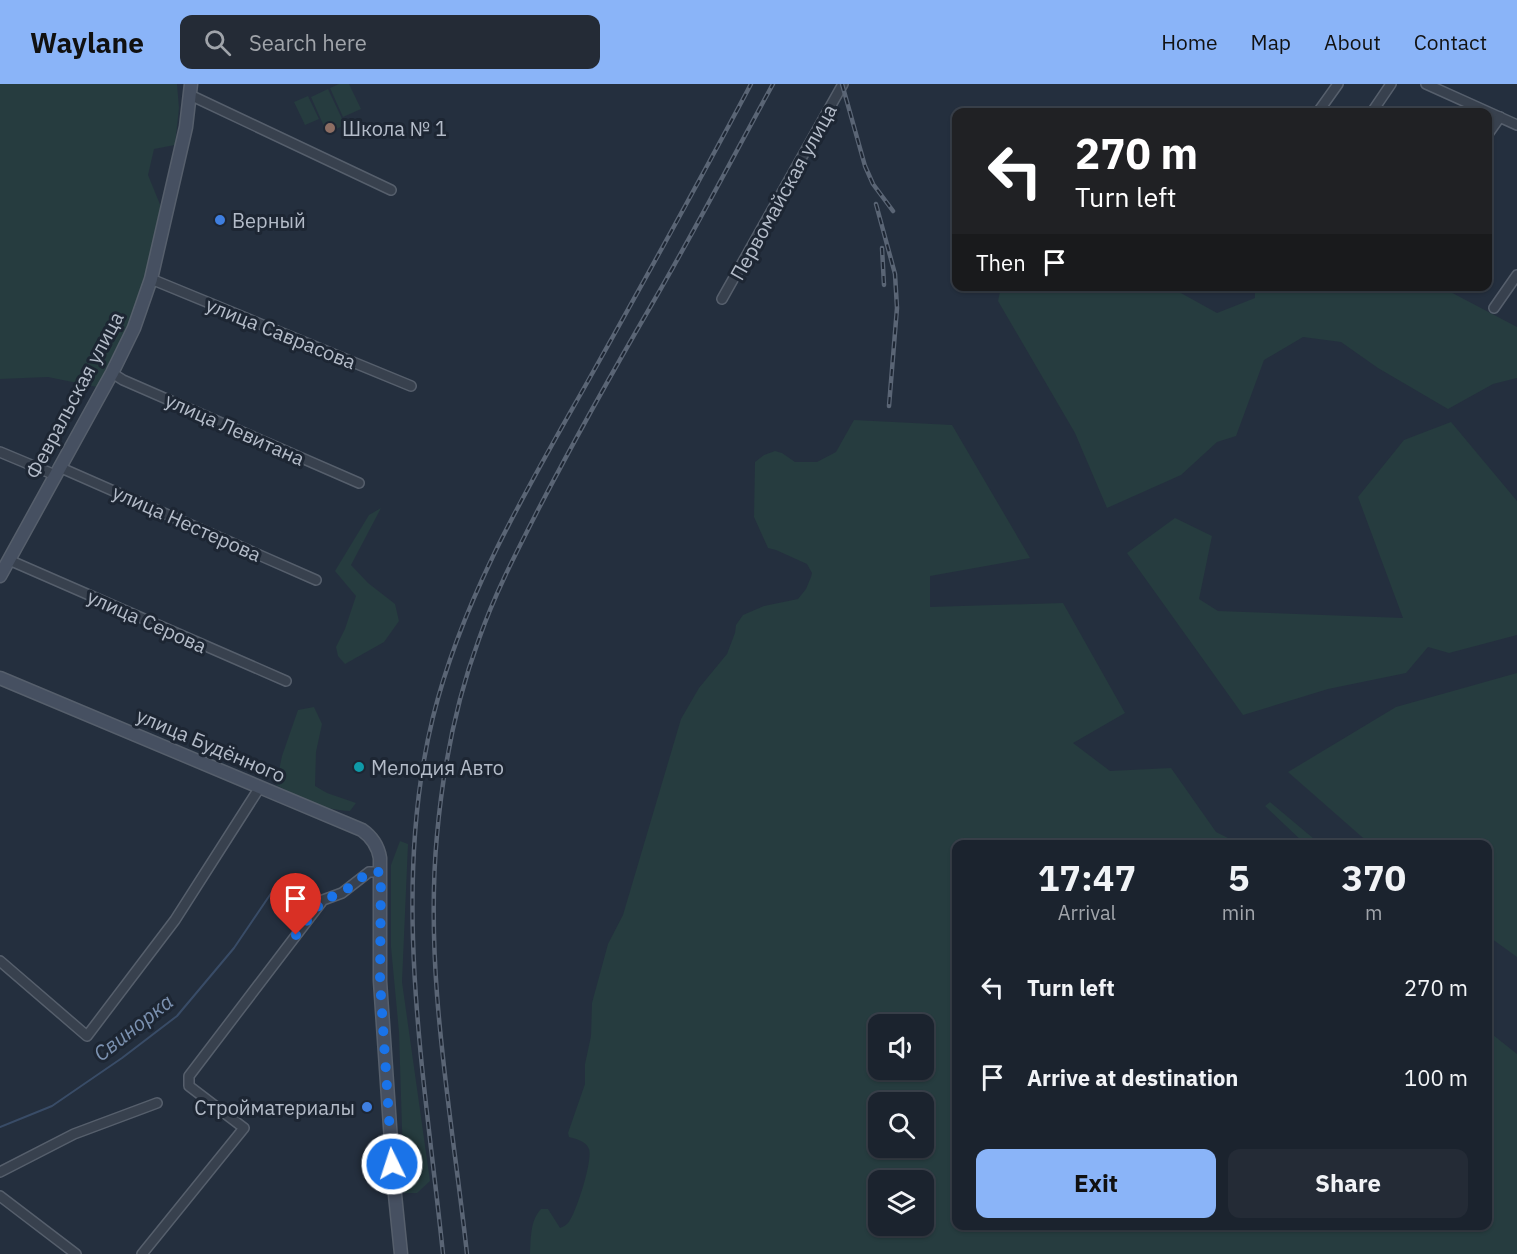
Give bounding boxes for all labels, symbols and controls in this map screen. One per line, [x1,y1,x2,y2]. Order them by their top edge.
search box [180,15,600,69]
text: Waylane [30,24,144,61]
icon: search [201,26,234,59]
text: Search here [249,28,367,57]
text: Home [1161,28,1218,56]
text: Map [1251,28,1291,56]
text: About [1324,28,1381,56]
text: Contact [1414,28,1487,56]
street label: Первомайская улица [723,99,843,285]
place label: Школа № 1 [342,115,447,142]
marker: Школа № 1 [323,121,337,135]
text: 270 m [1075,126,1198,181]
icon: left [976,132,1054,210]
text: Turn left [1075,179,1176,214]
place label: Верный [232,207,306,234]
marker: Верный [213,213,227,227]
icon: arrive [1038,246,1071,279]
text: Then [976,248,1026,277]
street label: улица Саврасова [202,291,360,376]
street label: Февральская улица [19,306,130,483]
street label: улица Левитана [161,386,309,472]
street label: улица Нестерова [108,478,266,568]
street label: улица Серова [83,583,211,660]
street label: улица Будённого [132,701,290,789]
place label: Мелодия Авто [371,754,504,781]
marker: Мелодия Авто [352,760,366,774]
text: 17:47 [1038,854,1136,901]
text: 5 [1228,854,1250,901]
text: 370 [1341,854,1406,901]
pin [270,873,321,935]
icon: arrive [279,882,312,915]
text: Arrival [1058,899,1116,926]
text: min [1222,899,1256,926]
text: m [1365,899,1383,926]
icon: left [976,971,1009,1004]
text: Turn left [1027,973,1115,1002]
text: 270 m [1404,973,1468,1002]
water label: Свинорка [87,987,179,1067]
map controls [868,1014,934,1236]
button: sound [868,1014,934,1080]
icon: arrive [976,1061,1009,1094]
text: Arrive at destination [1027,1063,1238,1092]
text: 100 m [1404,1063,1468,1092]
button: search [868,1092,934,1158]
place label: Стройматериалы [194,1094,355,1121]
marker: Стройматериалы [360,1100,374,1114]
position arrow [360,1132,424,1196]
button: Exit [976,1149,1216,1218]
button: Share [1228,1149,1468,1218]
button: layers [868,1170,934,1236]

